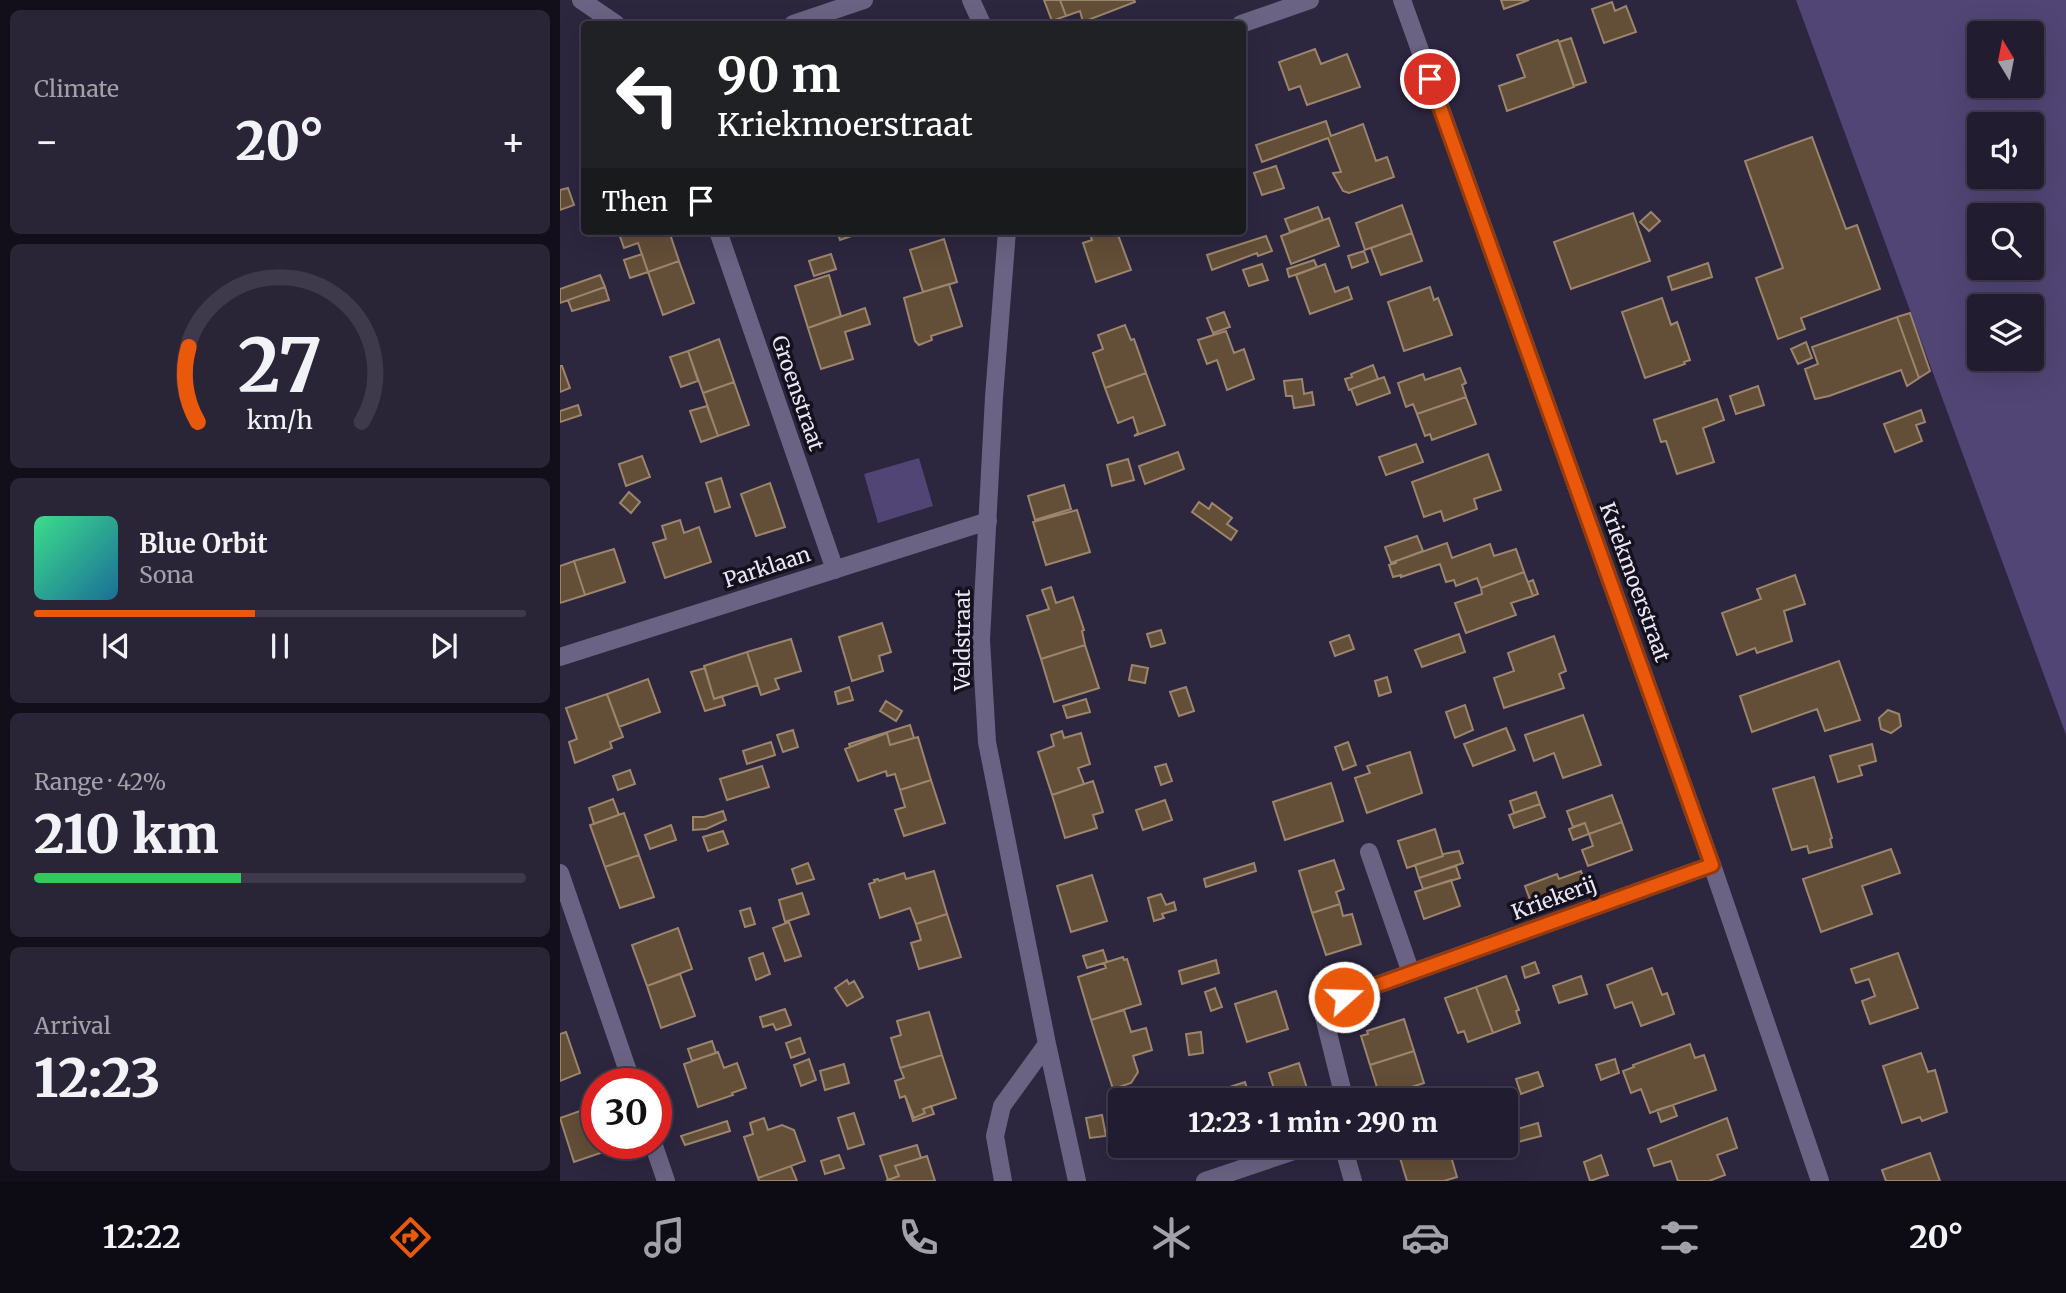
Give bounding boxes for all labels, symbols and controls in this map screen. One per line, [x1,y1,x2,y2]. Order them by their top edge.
north arrow [1967,21,2044,98]
map controls [1967,21,2044,371]
text: 90 m [717,44,841,105]
icon: left [602,49,693,140]
pin [1400,49,1460,109]
icon: arrive [1411,60,1449,98]
text: Climate [34,74,119,103]
text: Kriekmoerstraat [717,105,973,145]
text: 20° [236,109,324,174]
button: sound [1967,112,2044,189]
text: − [34,118,59,165]
text: + [501,118,526,165]
icon: arrive [682,182,720,220]
text: Then [602,185,668,218]
button: search [1967,203,2044,280]
button: layers [1967,294,2044,371]
text: 27 [238,321,322,413]
street label: Groenstraat [766,332,830,454]
text: km/h [247,404,313,436]
street label: Kriekmoerstraat [1594,499,1676,665]
text: Blue Orbit [139,527,268,560]
street label: Parklaan [720,540,814,594]
text: Sona [139,560,194,589]
street label: Veldstraat [949,589,976,692]
icon: previous [97,627,135,665]
icon: pause [261,627,299,665]
icon: next [425,627,463,665]
text: Range · 42% [34,767,166,796]
text: 210 km [34,802,219,867]
street label: Kriekerij [1508,870,1600,926]
position arrow [1307,960,1381,1034]
text: Arrival [34,1011,111,1040]
text: 12:23 [34,1046,161,1111]
speed limit sign: 30 [581,1068,672,1159]
text: 12:23 · 1 min · 290 m [1188,1106,1438,1139]
icon: directions [386,1213,435,1262]
icon: music [640,1213,689,1262]
icon: phone [894,1213,943,1262]
icon: climate [1147,1213,1196,1262]
icon: car [1401,1213,1450,1262]
icon: filters [1655,1213,1704,1262]
text: 12:22 [102,1217,181,1257]
text: 20° [1909,1217,1963,1257]

